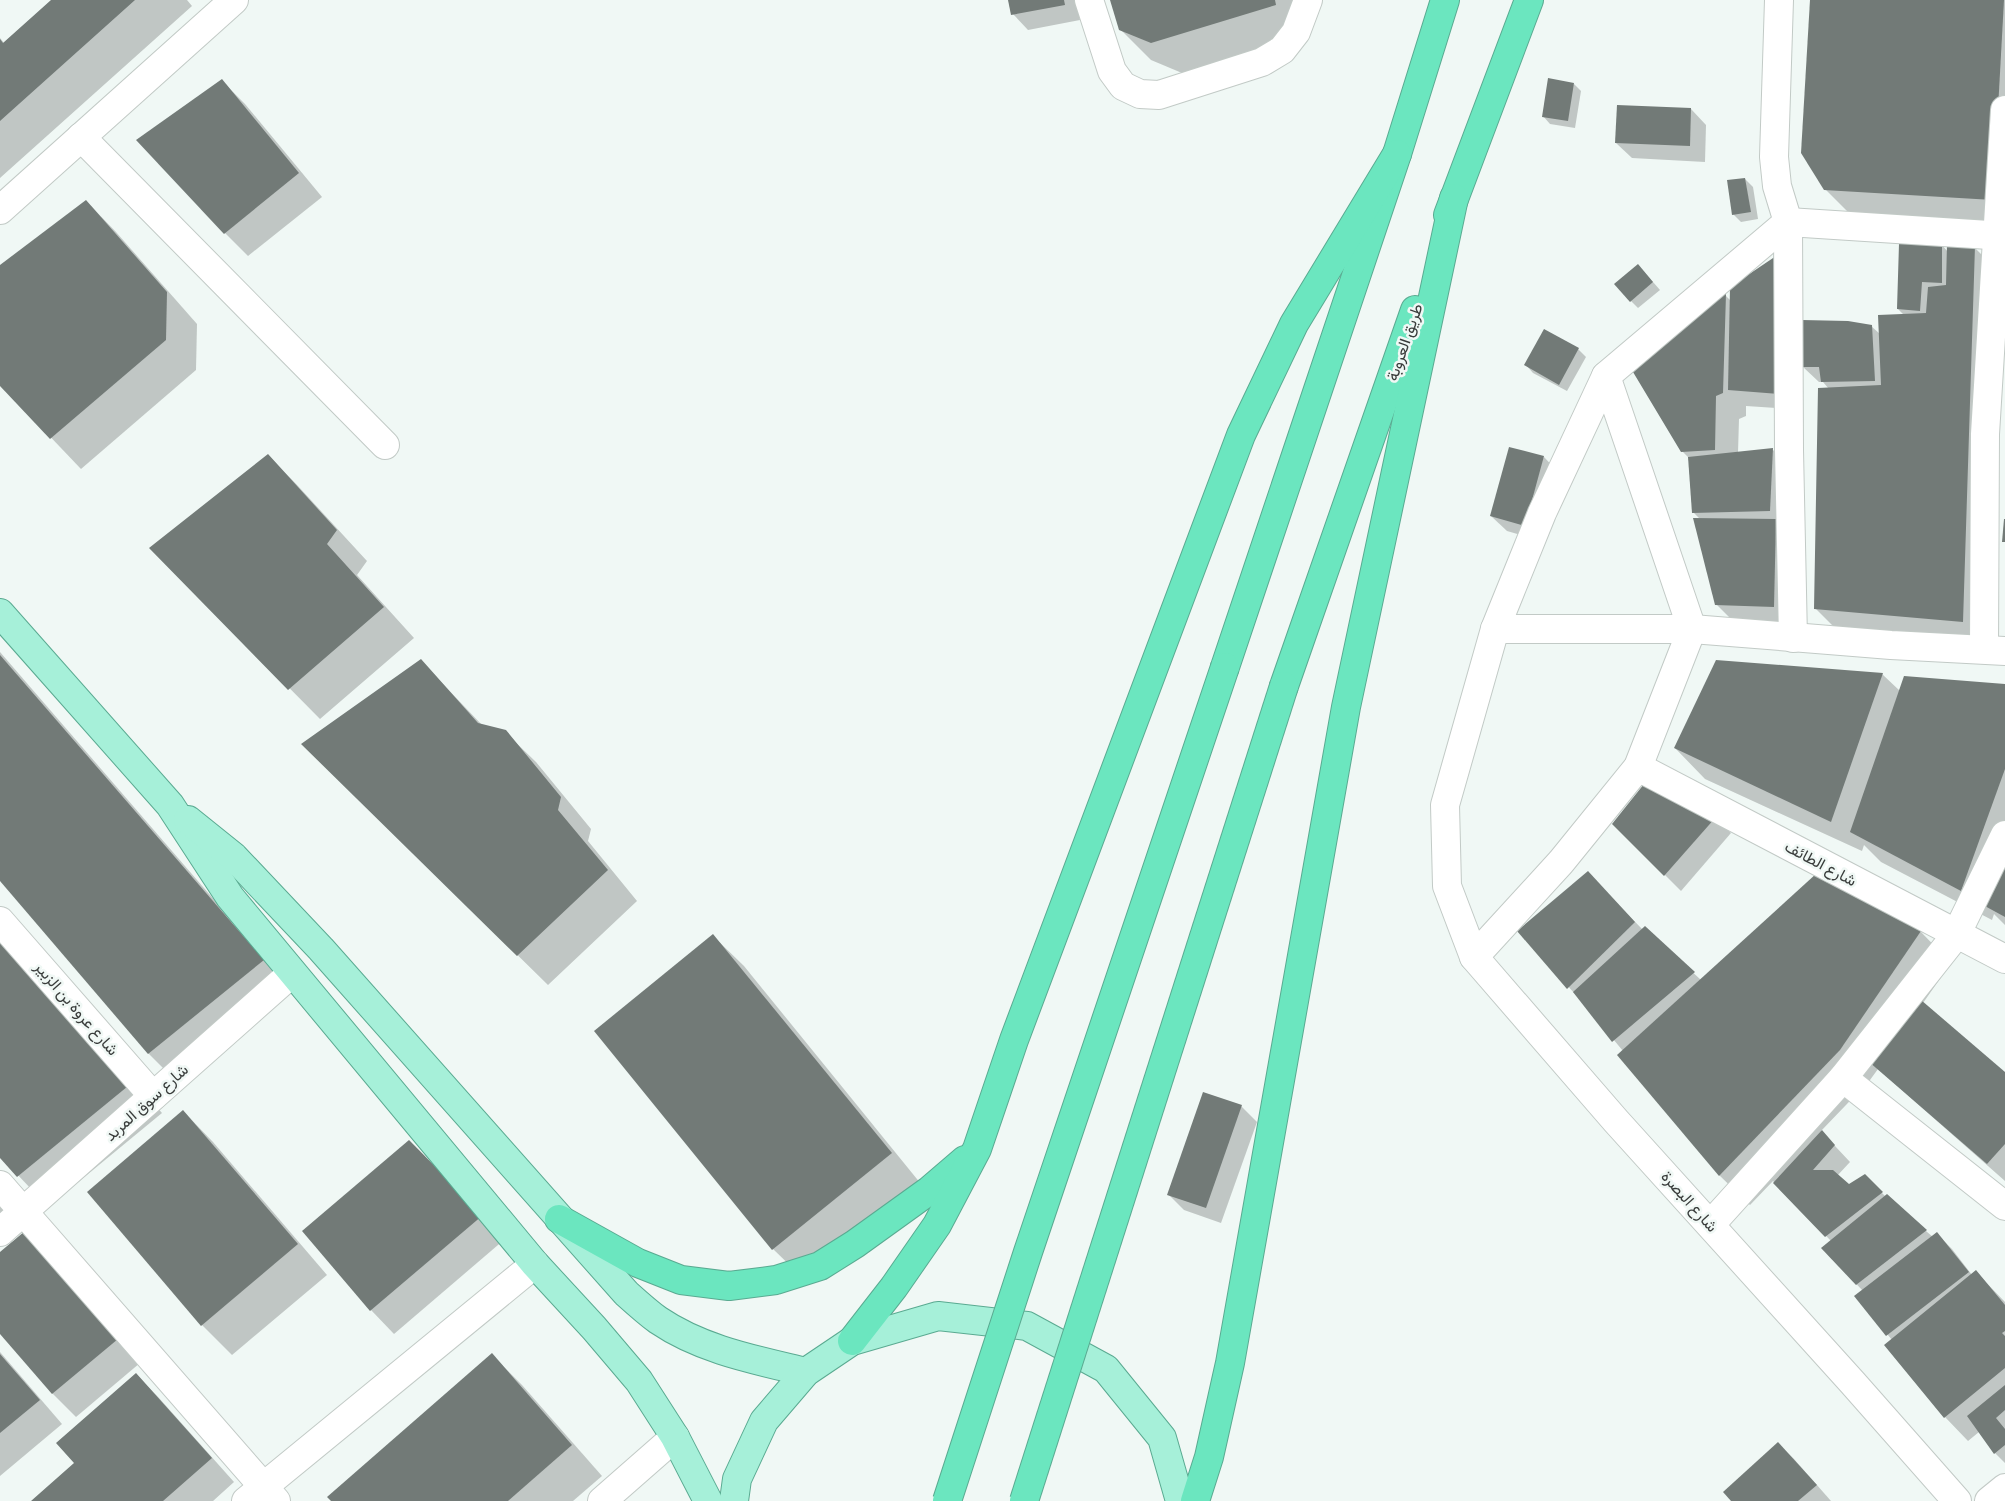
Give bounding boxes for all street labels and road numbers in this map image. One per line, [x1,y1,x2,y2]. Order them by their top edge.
street label: طريق العروبة [1381,301,1428,384]
street label: شارع الطائف [1781,836,1860,892]
street label: شارع عروة بن الزبير [28,956,123,1060]
street label: شارع سوق المربد [100,1059,193,1146]
street label: شارع البصرة [1656,1166,1723,1237]

